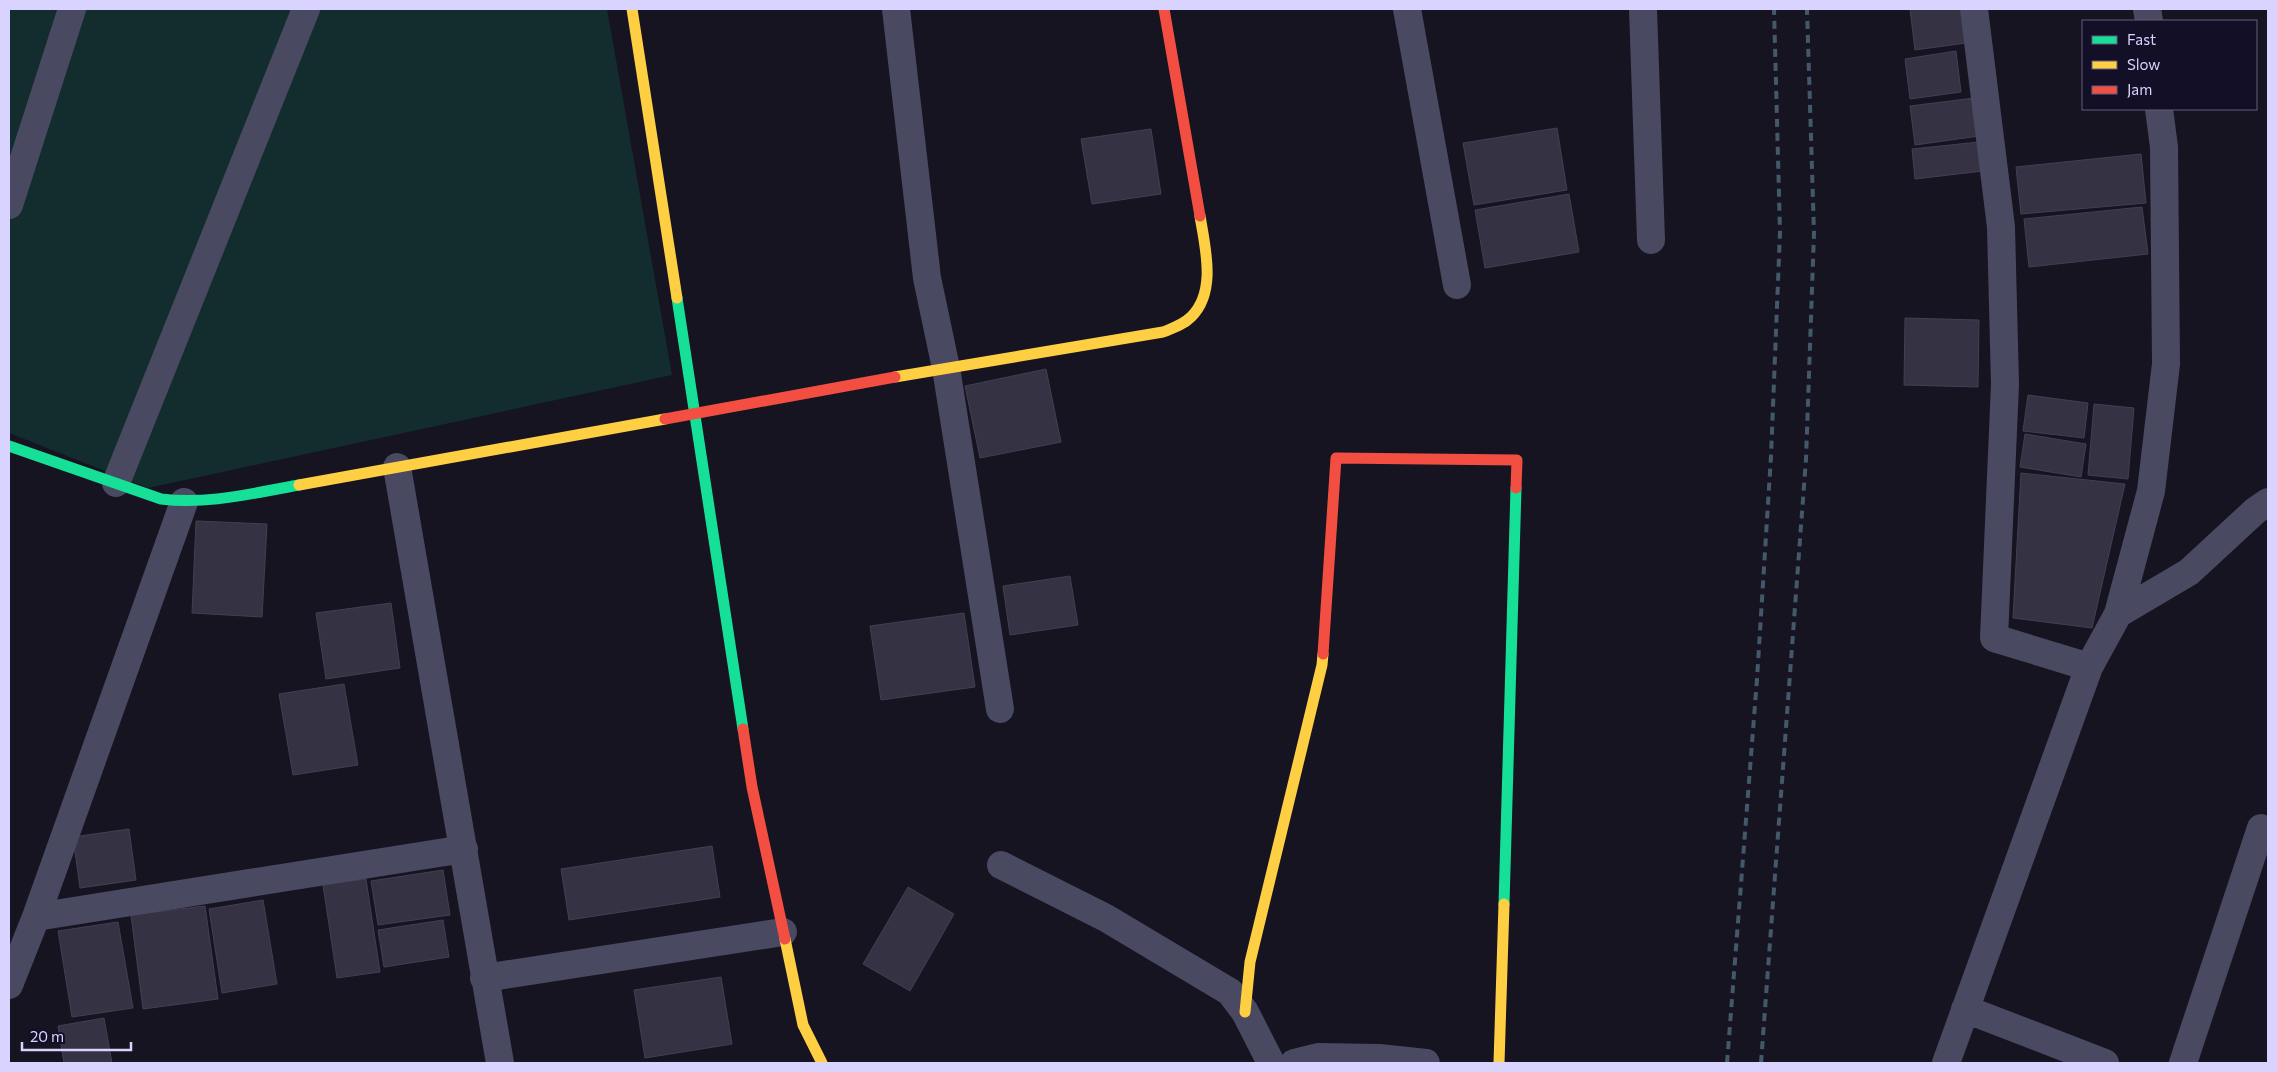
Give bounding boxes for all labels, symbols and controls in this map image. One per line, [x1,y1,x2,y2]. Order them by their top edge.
legend [2082,20,2257,110]
text: Fast [2127,30,2156,48]
text: Slow [2127,55,2160,73]
text: Jam [2127,80,2152,98]
scale bar [22,1020,131,1052]
text: 20 m [30,1027,64,1045]

